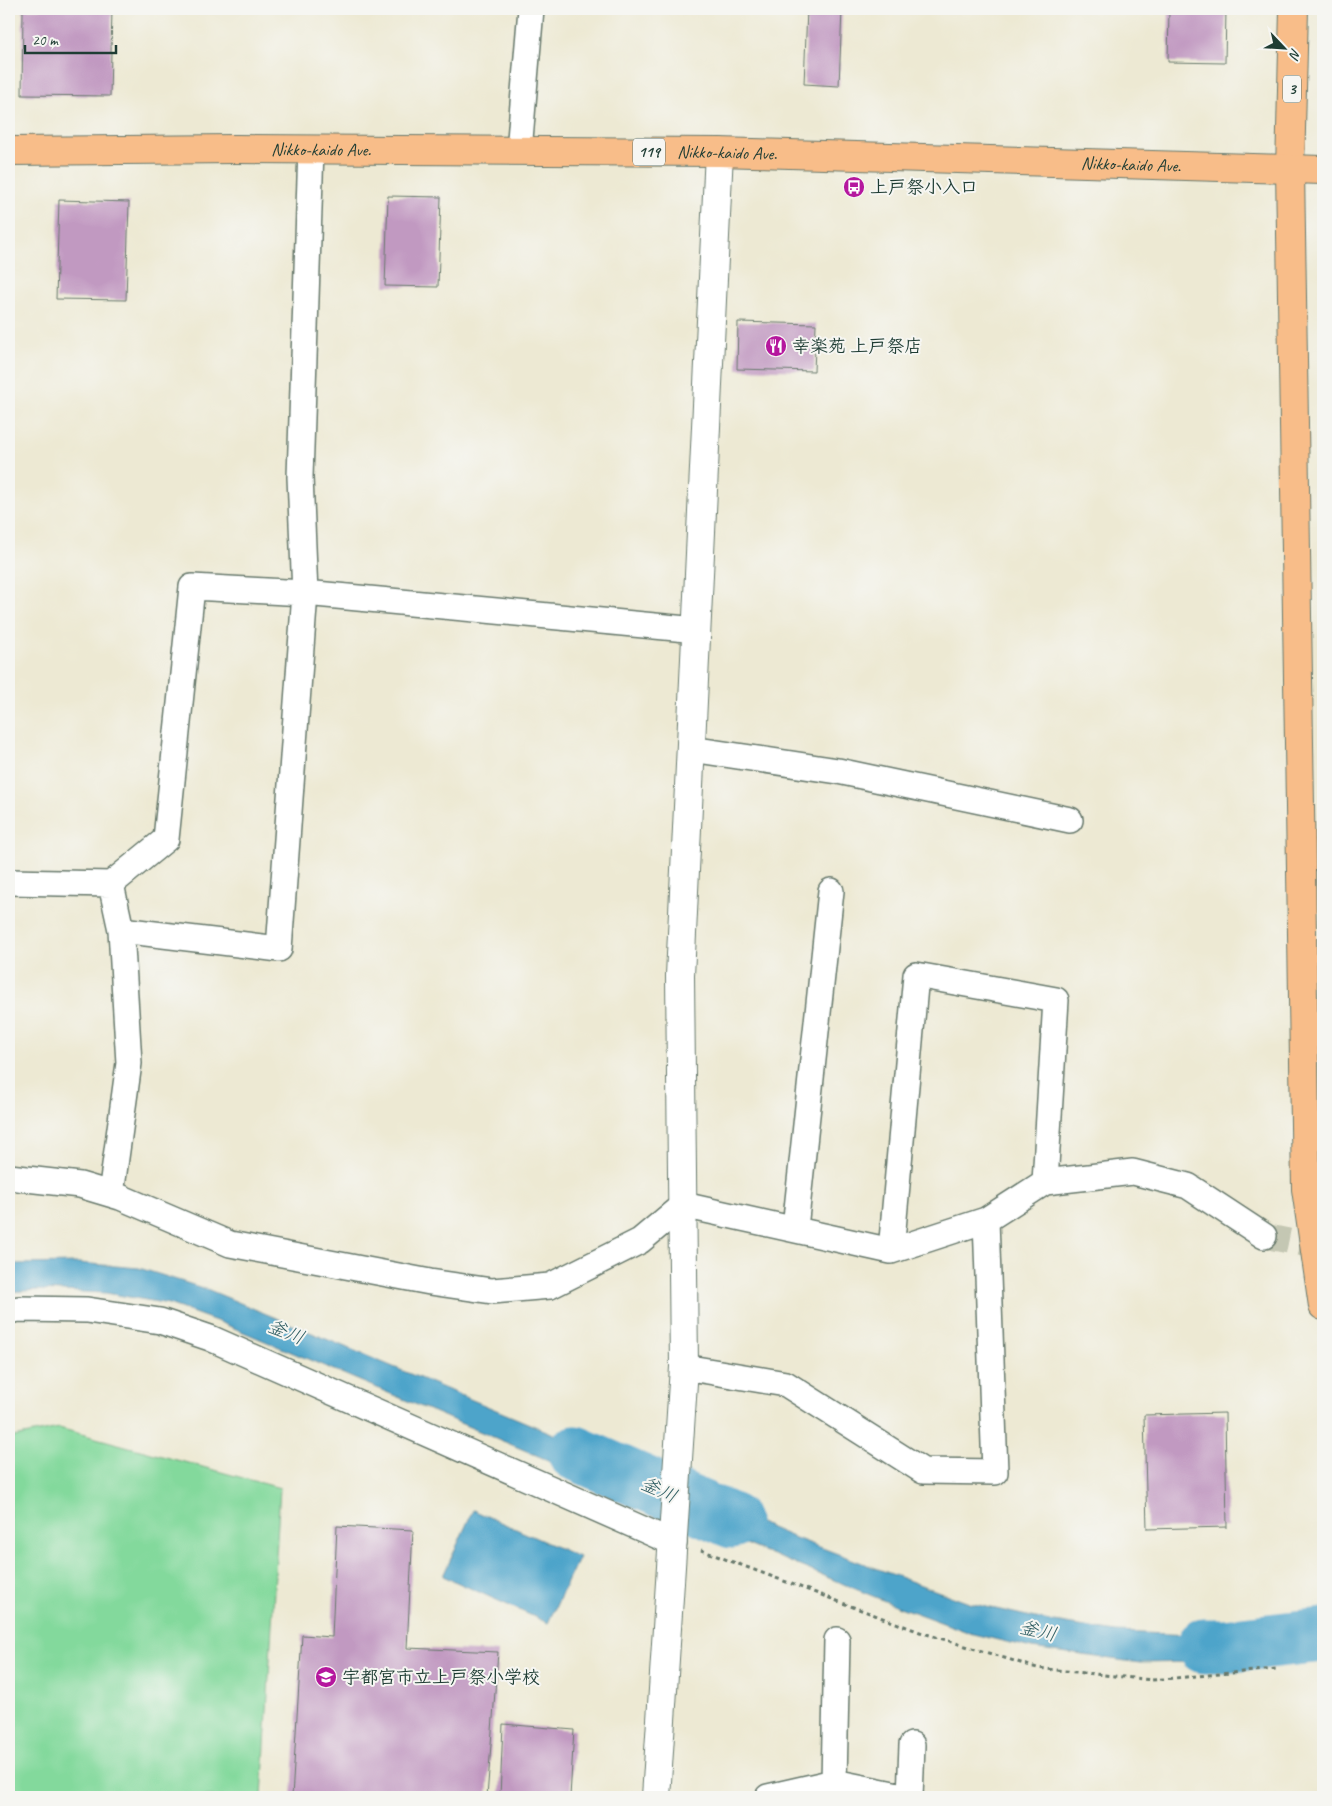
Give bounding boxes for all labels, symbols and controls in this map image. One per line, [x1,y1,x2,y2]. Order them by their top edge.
scale bar [25,22,116,54]
north arrow [1260,22,1310,72]
text: 20 m [32,31,59,50]
text: N [1285,46,1305,63]
road number: 3 [1283,76,1301,102]
street label: Nikko-kaido Ave. [271,138,371,161]
road number: 119 [633,138,665,166]
street label: Nikko-kaido Ave. [677,141,778,165]
street label: Nikko-kaido Ave. [1080,152,1182,177]
bus stop icon: 上戸祭小入口 [842,175,866,199]
place label: 上戸祭小入口 [870,176,978,198]
restaurant icon: 幸楽苑 上戸祭店 [764,334,788,358]
place label: 幸楽苑 上戸祭店 [792,335,922,357]
water label: 釜川 [264,1314,308,1350]
water label: 釜川 [637,1471,681,1509]
water label: 釜川 [1017,1615,1059,1647]
school or university icon: 宇都宮市立上戸祭小学校 [314,1665,338,1689]
place label: 宇都宮市立上戸祭小学校 [342,1666,540,1688]

